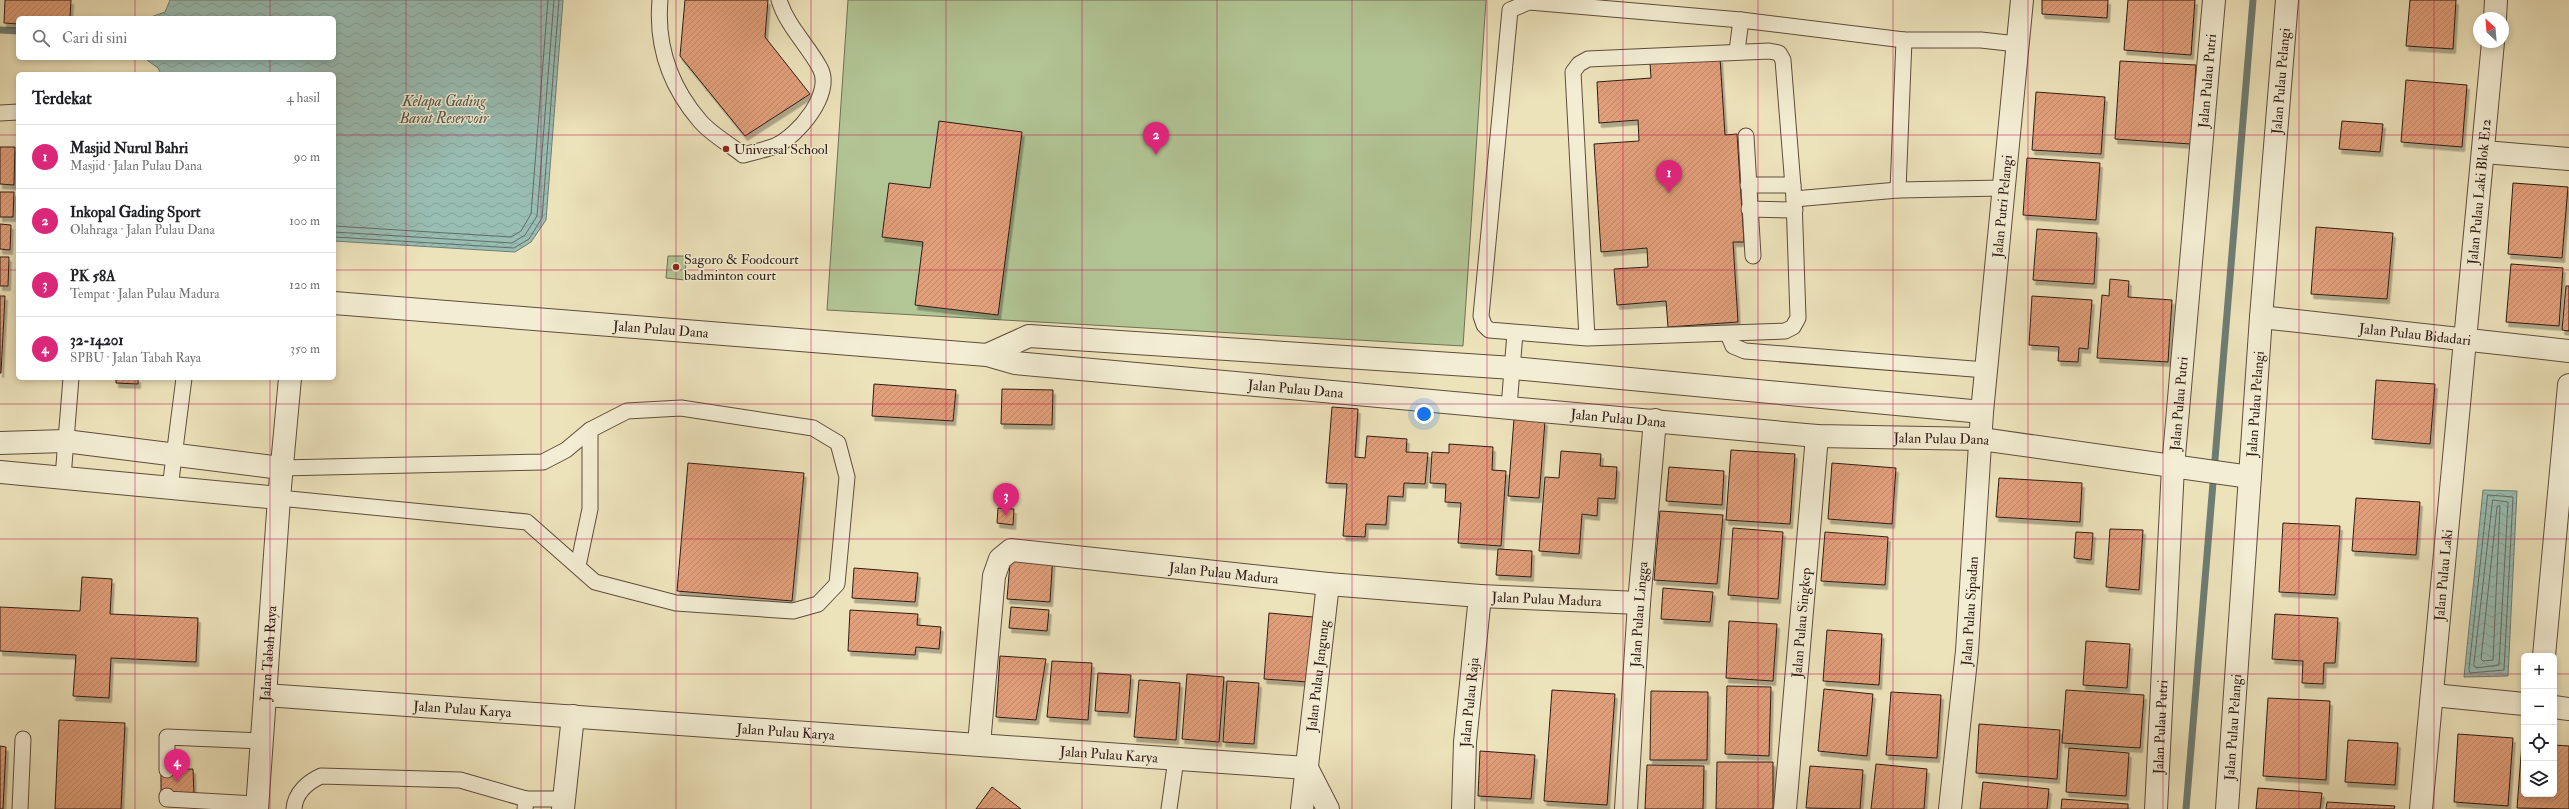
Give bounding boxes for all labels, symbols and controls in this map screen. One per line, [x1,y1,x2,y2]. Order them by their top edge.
north arrow [2473,12,2509,48]
search box [16,16,336,60]
icon: search [30,27,52,49]
street label: Jalan Pulau Pelangi [2267,27,2293,136]
text: Cari di sini [62,29,127,48]
street label: Jalan Pulau Putri [2194,33,2220,130]
text: Terdekat [32,88,92,109]
text: 4 hasil [287,90,320,106]
water label: Kelapa Gading Barat Reservoir [398,92,490,128]
street label: Jalan Pulau Laki Blok E12 [2464,118,2494,266]
pin: 2 [1143,122,1169,155]
text: Masjid Nurul Bahri [70,139,188,158]
place label: Universal School [734,141,829,158]
marker: Universal School [721,144,731,154]
text: 1 [43,149,47,165]
text: 90 m [294,149,320,165]
street label: Jalan Putri Pelangi [1988,154,2015,260]
text: Masjid · Jalan Pulau Dana [70,158,202,174]
pin: 1 [1656,160,1682,193]
text: Inkopal Gading Sport [70,203,201,222]
text: 2 [42,213,48,229]
text: 100 m [289,213,320,229]
text: Olahraga · Jalan Pulau Dana [70,222,215,238]
place label: Sagoro & Foodcourt badminton court [684,251,799,284]
marker: Sagoro & Foodcourt badminton court [671,262,681,272]
text: PK 58A [70,267,116,286]
text: 3 [43,277,48,293]
text: 120 m [289,277,320,293]
text: Tempat · Jalan Pulau Madura [70,286,220,302]
street label: Jalan Pulau Dana [612,317,710,341]
street label: Jalan Pulau Bidadari [2357,319,2472,349]
text: 32-14201 [70,331,124,350]
text: 4 [41,341,49,357]
text: 350 m [290,341,320,357]
text: SPBU · Jalan Tabah Raya [70,350,201,366]
street label: Jalan Pulau Pelangi [2243,350,2267,459]
street label: Jalan Pulau Putri [2166,356,2191,453]
street label: Jalan Pulau Dana [1246,376,1344,401]
your location [1414,404,1434,424]
street label: Jalan Pulau Dana [1569,405,1667,431]
street label: Jalan Pulau Dana [1892,429,1991,449]
pin: 3 [993,483,1019,516]
street label: Jalan Pulau Laki [2430,528,2456,623]
street label: Jalan Pulau Sipadan [1957,556,1981,668]
street label: Jalan Pulau Madura [1167,558,1280,587]
street label: Jalan Pulau Lingga [1626,560,1651,669]
street label: Jalan Pulau Singkep [1788,567,1815,680]
street label: Jalan Pulau Madura [1490,588,1602,610]
street label: Jalan Tabah Raya [256,605,281,703]
street label: Jalan Pulau Jangung [1302,618,1332,734]
map controls [2521,653,2557,797]
button: + [2521,653,2557,689]
street label: Jalan Pulau Raja [1456,656,1482,749]
street label: Jalan Pulau Pelangi [2220,673,2245,782]
street label: Jalan Pulau Putri [2149,679,2171,776]
button: − [2521,689,2557,725]
street label: Jalan Pulau Karya [412,697,512,721]
street label: Jalan Pulau Karya [735,719,836,744]
button: locate [2521,725,2557,761]
street label: Jalan Pulau Karya [1058,742,1159,767]
pin: 4 [164,749,190,782]
button: layers [2521,761,2557,797]

